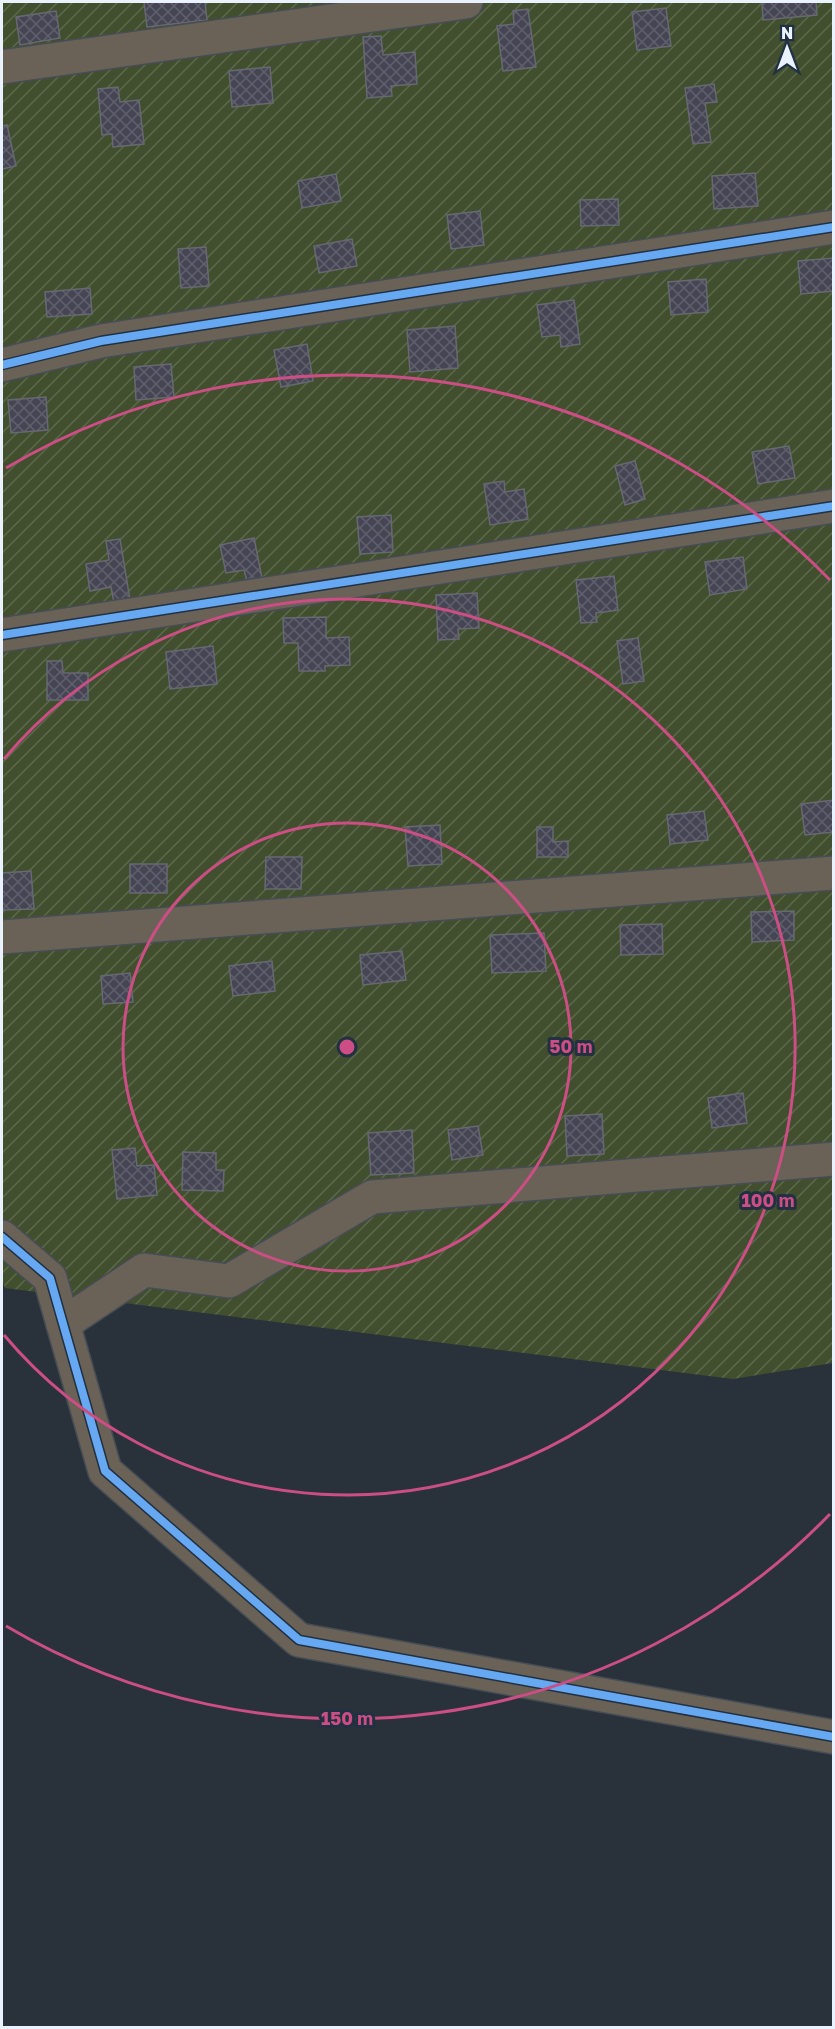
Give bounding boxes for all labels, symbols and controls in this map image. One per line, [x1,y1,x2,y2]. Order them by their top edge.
north arrow [757,18,817,78]
text: N [781,23,793,43]
text: 50 m [550,1035,592,1057]
centre of rings [337,1037,357,1057]
text: 100 m [742,1189,794,1211]
text: 150 m [321,1707,373,1729]

